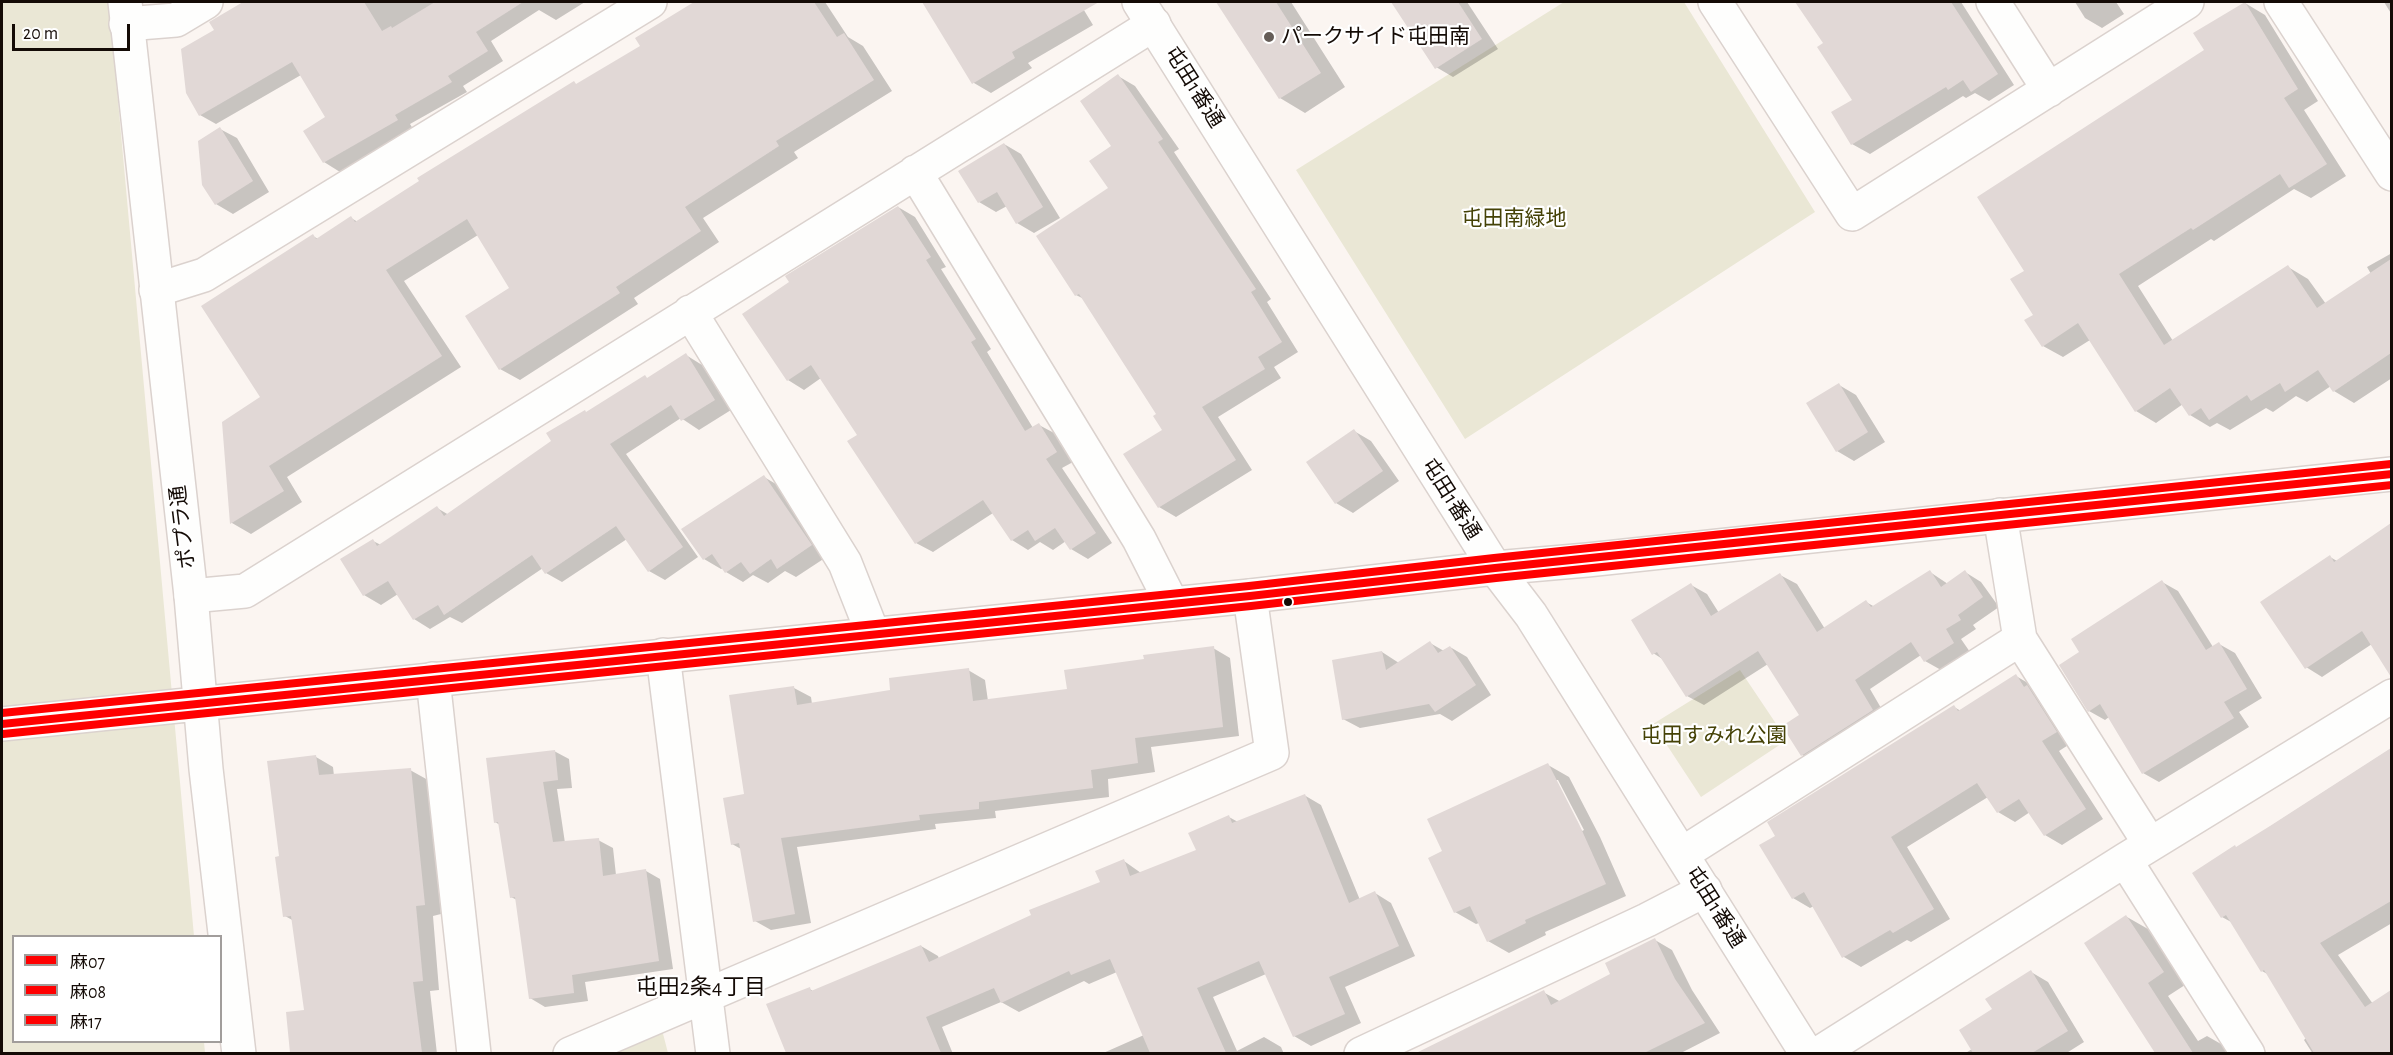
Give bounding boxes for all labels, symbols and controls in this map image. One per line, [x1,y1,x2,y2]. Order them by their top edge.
scale bar [15,12,134,50]
place label: パークサイド屯田南 [1281,24,1470,50]
text: 20 m [23,25,58,43]
marker: パークサイド屯田南 [1262,30,1276,44]
street label: 屯田1番通 [1159,42,1229,132]
park label: 屯田南緑地 [1462,206,1566,232]
street label: 屯田1番通 [1416,454,1486,544]
street label: ポプラ通 [165,484,201,570]
unlabelled marker [1282,596,1294,608]
park label: 屯田すみれ公園 [1641,723,1787,749]
street label: 屯田1番通 [1680,862,1750,952]
legend [12,935,222,1043]
text: 麻07 [70,954,105,972]
district label: 屯田2条4丁目 [636,974,766,1000]
text: 麻08 [70,984,106,1002]
text: 麻17 [70,1014,102,1032]

